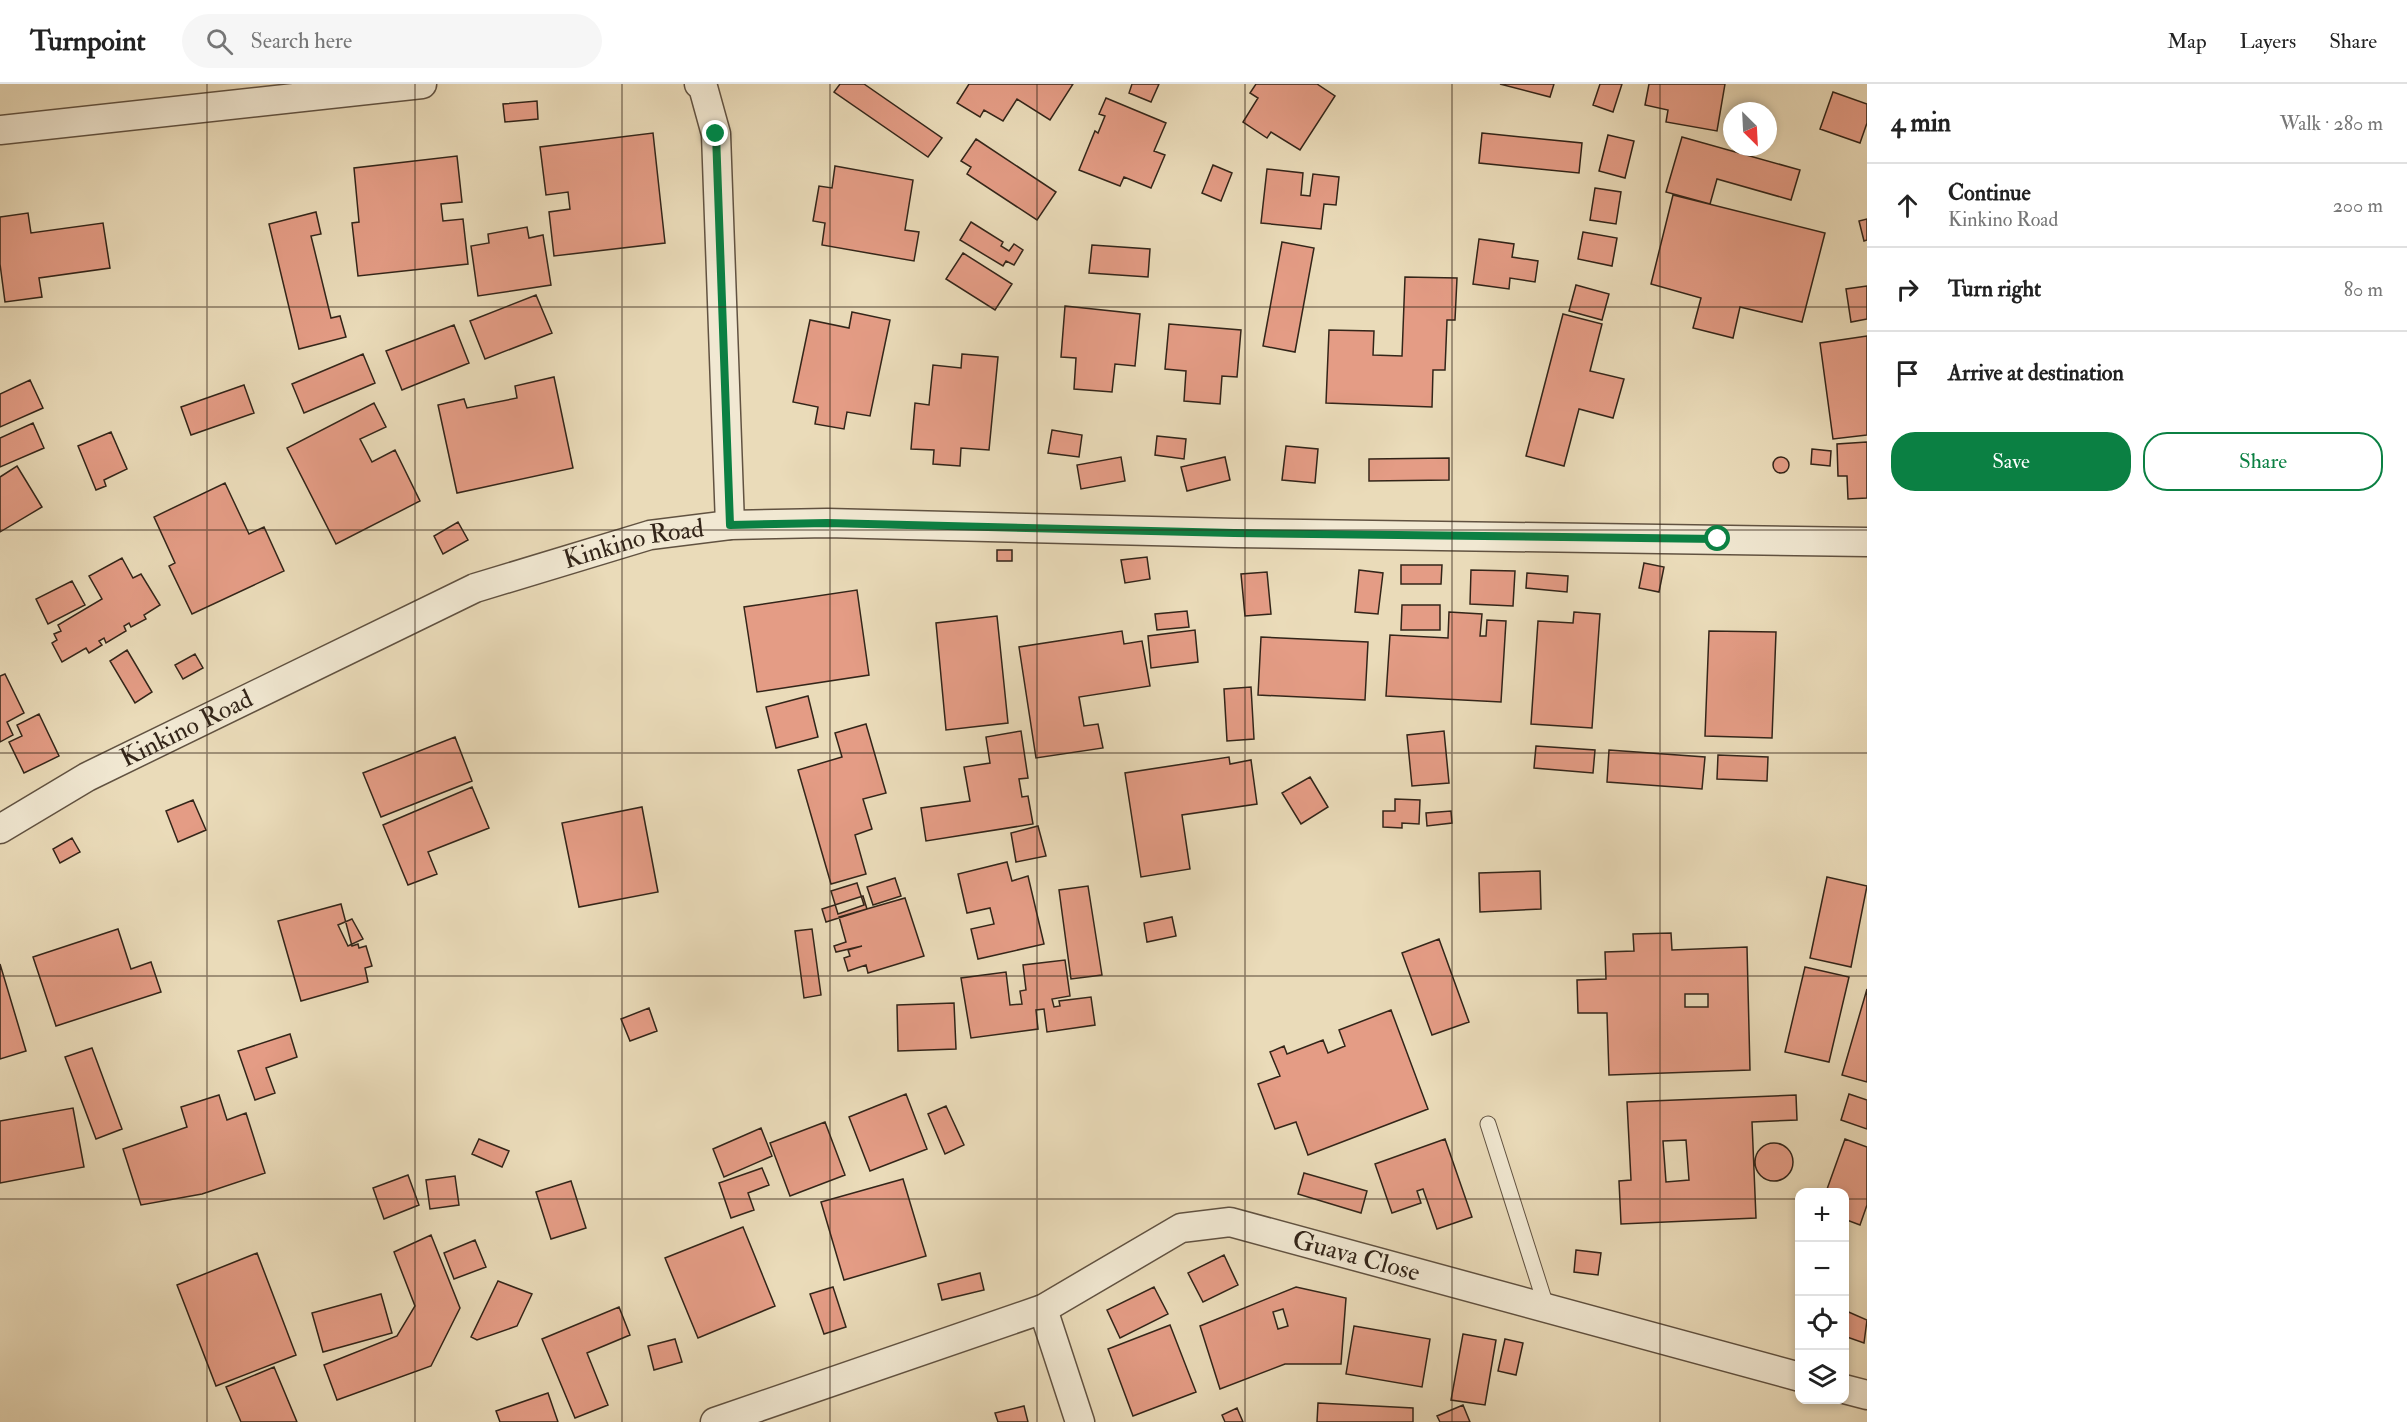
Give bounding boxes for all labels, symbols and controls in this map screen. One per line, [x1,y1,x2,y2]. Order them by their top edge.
search box [182,14,602,68]
text: Turnpoint [30,24,146,59]
icon: search [203,25,236,58]
text: Search here [251,27,352,55]
text: Map [2167,28,2207,55]
text: Layers [2240,28,2296,55]
text: Share [2329,28,2377,55]
north arrow [1723,102,1777,156]
text: 4 min [1891,107,1951,139]
text: Walk · 280 m [2280,111,2383,136]
route end [702,120,728,146]
text: Continue [1948,179,2031,207]
icon: ahead [1891,189,1924,222]
text: 200 m [2333,193,2383,218]
text: Kinkino Road [1948,207,2058,232]
icon: right [1891,273,1924,306]
text: Turn right [1948,275,2041,303]
text: 80 m [2344,277,2383,302]
icon: arrive [1891,357,1924,390]
text: Arrive at destination [1948,359,2124,387]
button: Save [1891,432,2131,491]
button: Share [2143,432,2383,491]
street label: Kinkino Road [560,512,706,576]
route start [1704,525,1730,551]
street label: Kinkino Road [115,683,258,774]
map controls [1795,1188,1849,1404]
button: + [1795,1188,1849,1242]
street label: Guava Close [1289,1224,1424,1289]
button: − [1795,1242,1849,1296]
button: locate [1795,1296,1849,1350]
button: layers [1795,1350,1849,1404]

